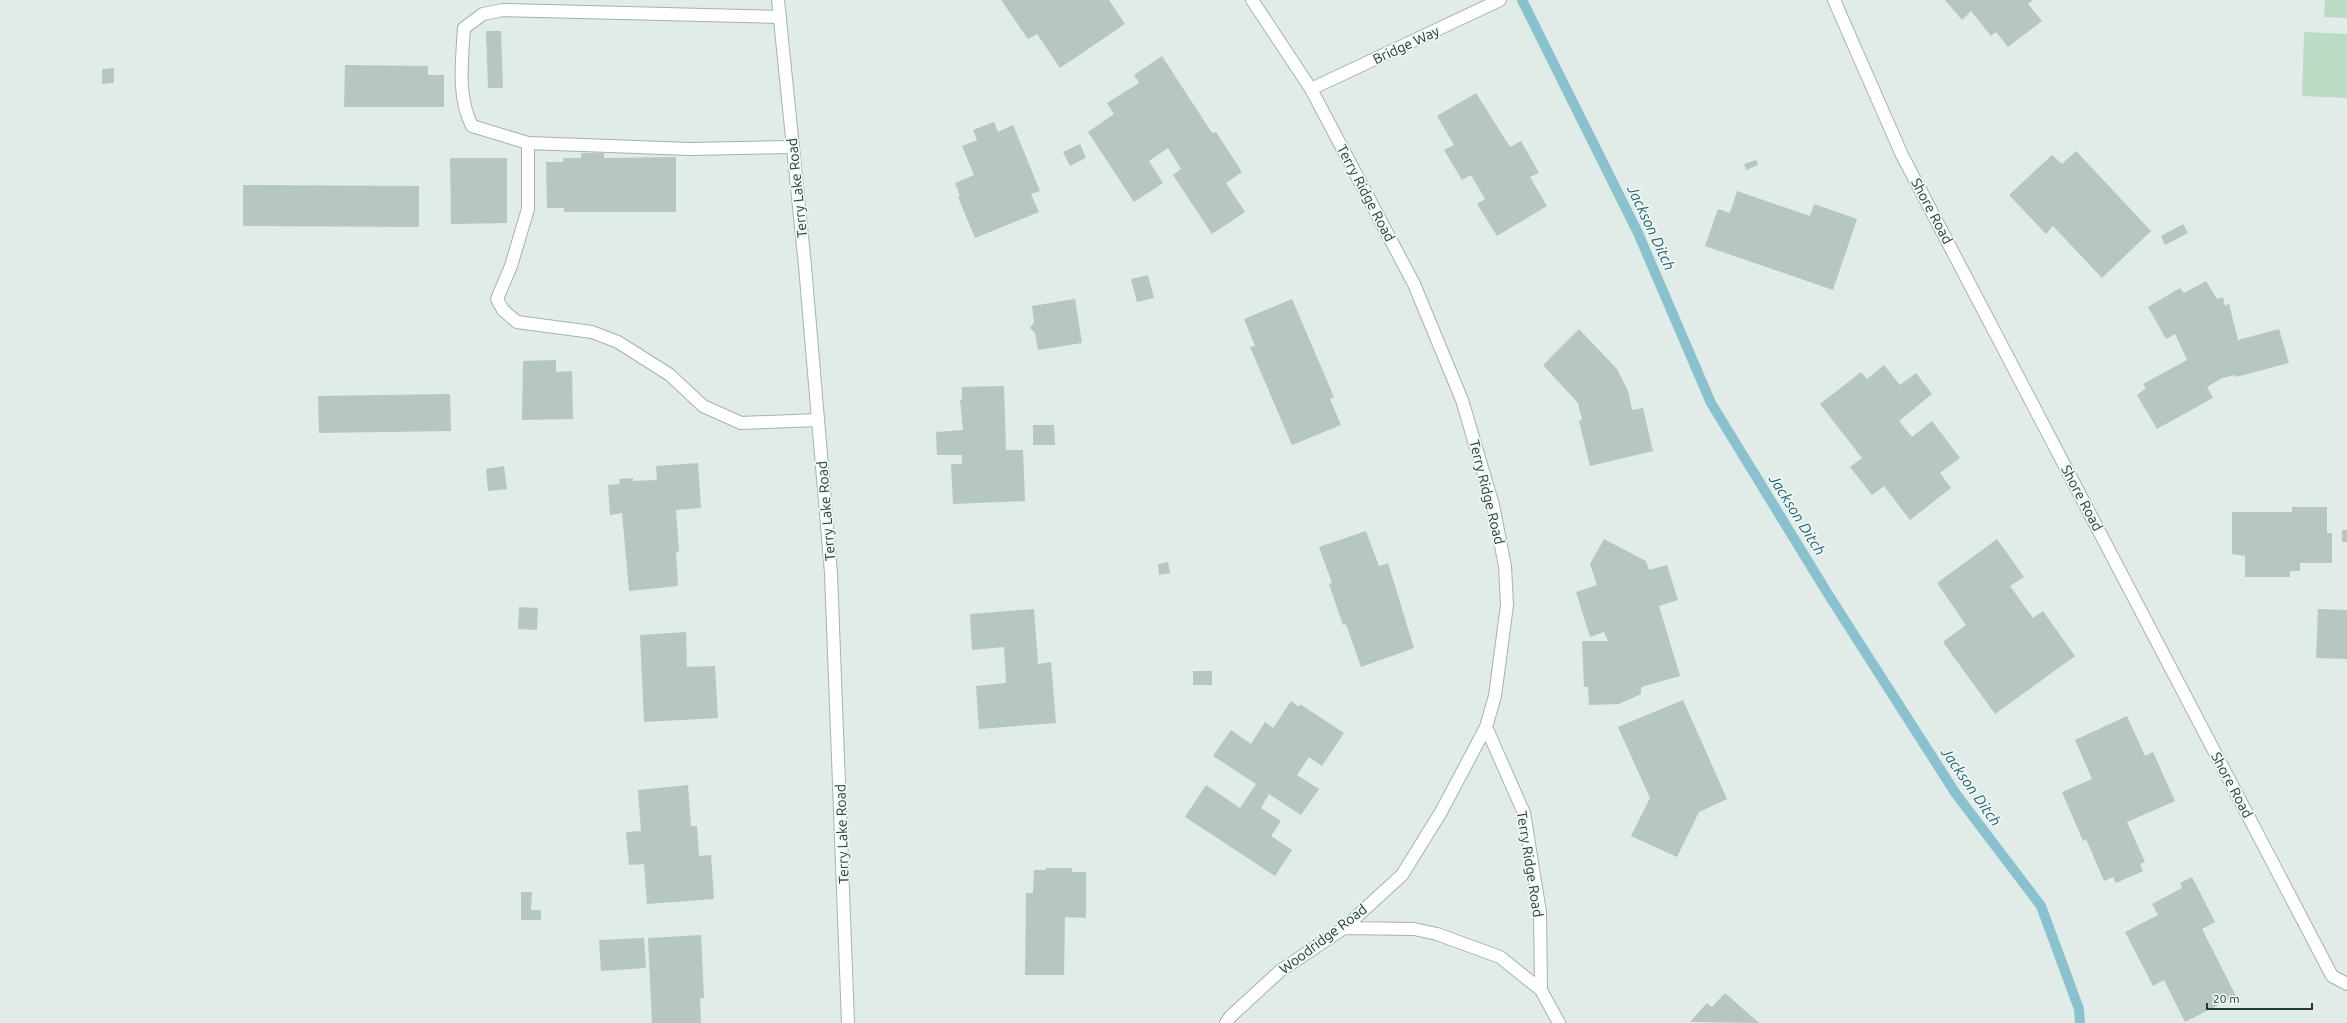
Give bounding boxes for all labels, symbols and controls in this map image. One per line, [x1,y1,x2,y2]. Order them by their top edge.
street label: Bridge Way [1370,23,1442,67]
street label: Terry Lake Road [784,137,810,239]
street label: Terry Ridge Road [1334,142,1398,244]
street label: Shore Road [1908,175,1956,247]
water label: Jackson Ditch [1624,182,1679,273]
street label: Terry Ridge Road [1466,438,1508,546]
street label: Terry Lake Road [814,460,838,562]
street label: Shore Road [2058,462,2106,534]
water label: Jackson Ditch [1765,470,1829,558]
water label: Jackson Ditch [1938,743,2005,829]
street label: Shore Road [2208,749,2256,821]
street label: Terry Lake Road [832,784,852,884]
street label: Terry Ridge Road [1514,810,1546,918]
street label: Woodridge Road [1276,901,1370,977]
scale bar [2207,985,2312,1011]
text: 20 m [2213,992,2240,1005]

